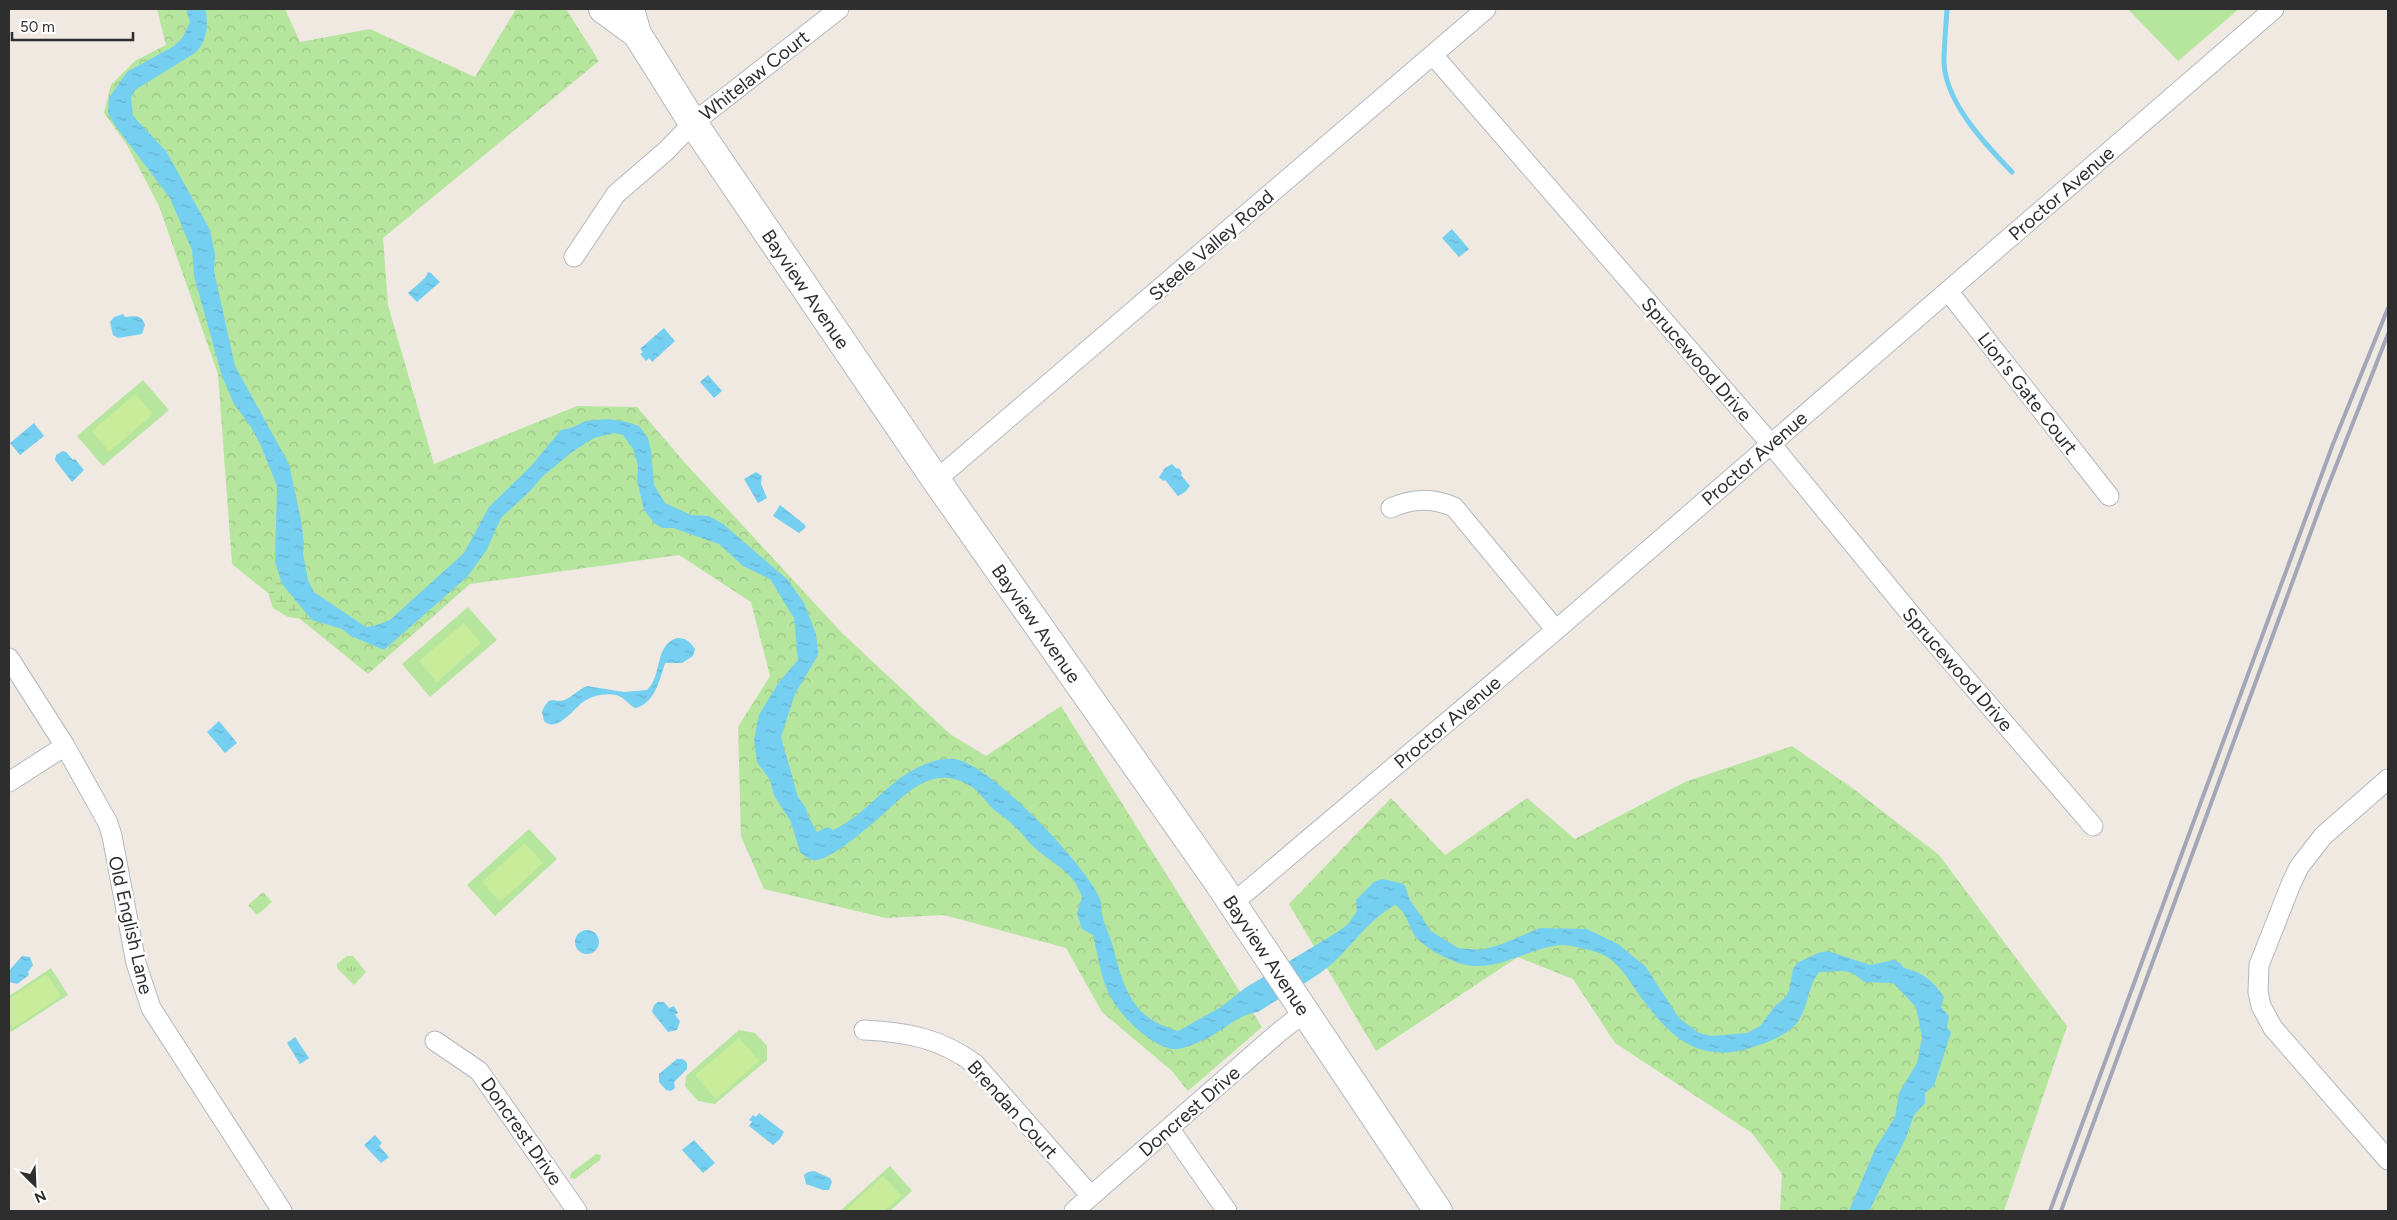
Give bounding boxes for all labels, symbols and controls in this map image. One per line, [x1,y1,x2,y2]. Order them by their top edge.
scale bar [12,10,134,42]
text: 50 m [20,18,55,36]
street label: Whitelaw Court [695,25,814,125]
street label: Proctor Avenue [2004,141,2119,245]
street label: Steele Valley Road [1144,185,1278,306]
street label: Bayview Avenue [757,225,854,353]
street label: Sprucewood Drive [1637,293,1757,426]
street label: Lion's Gate Court [1973,328,2082,459]
street label: Proctor Avenue [1697,406,1812,510]
street label: Bayview Avenue [987,560,1086,687]
street label: Sprucewood Drive [1898,603,2018,736]
street label: Proctor Avenue [1389,671,1505,774]
street label: Old English Lane [103,854,158,996]
street label: Bayview Avenue [1218,891,1315,1020]
street label: Brendan Court [963,1056,1063,1163]
street label: Doncrest Drive [1134,1061,1245,1162]
street label: Doncrest Drive [476,1073,567,1190]
north arrow [10,1160,60,1210]
text: N [32,1186,48,1206]

